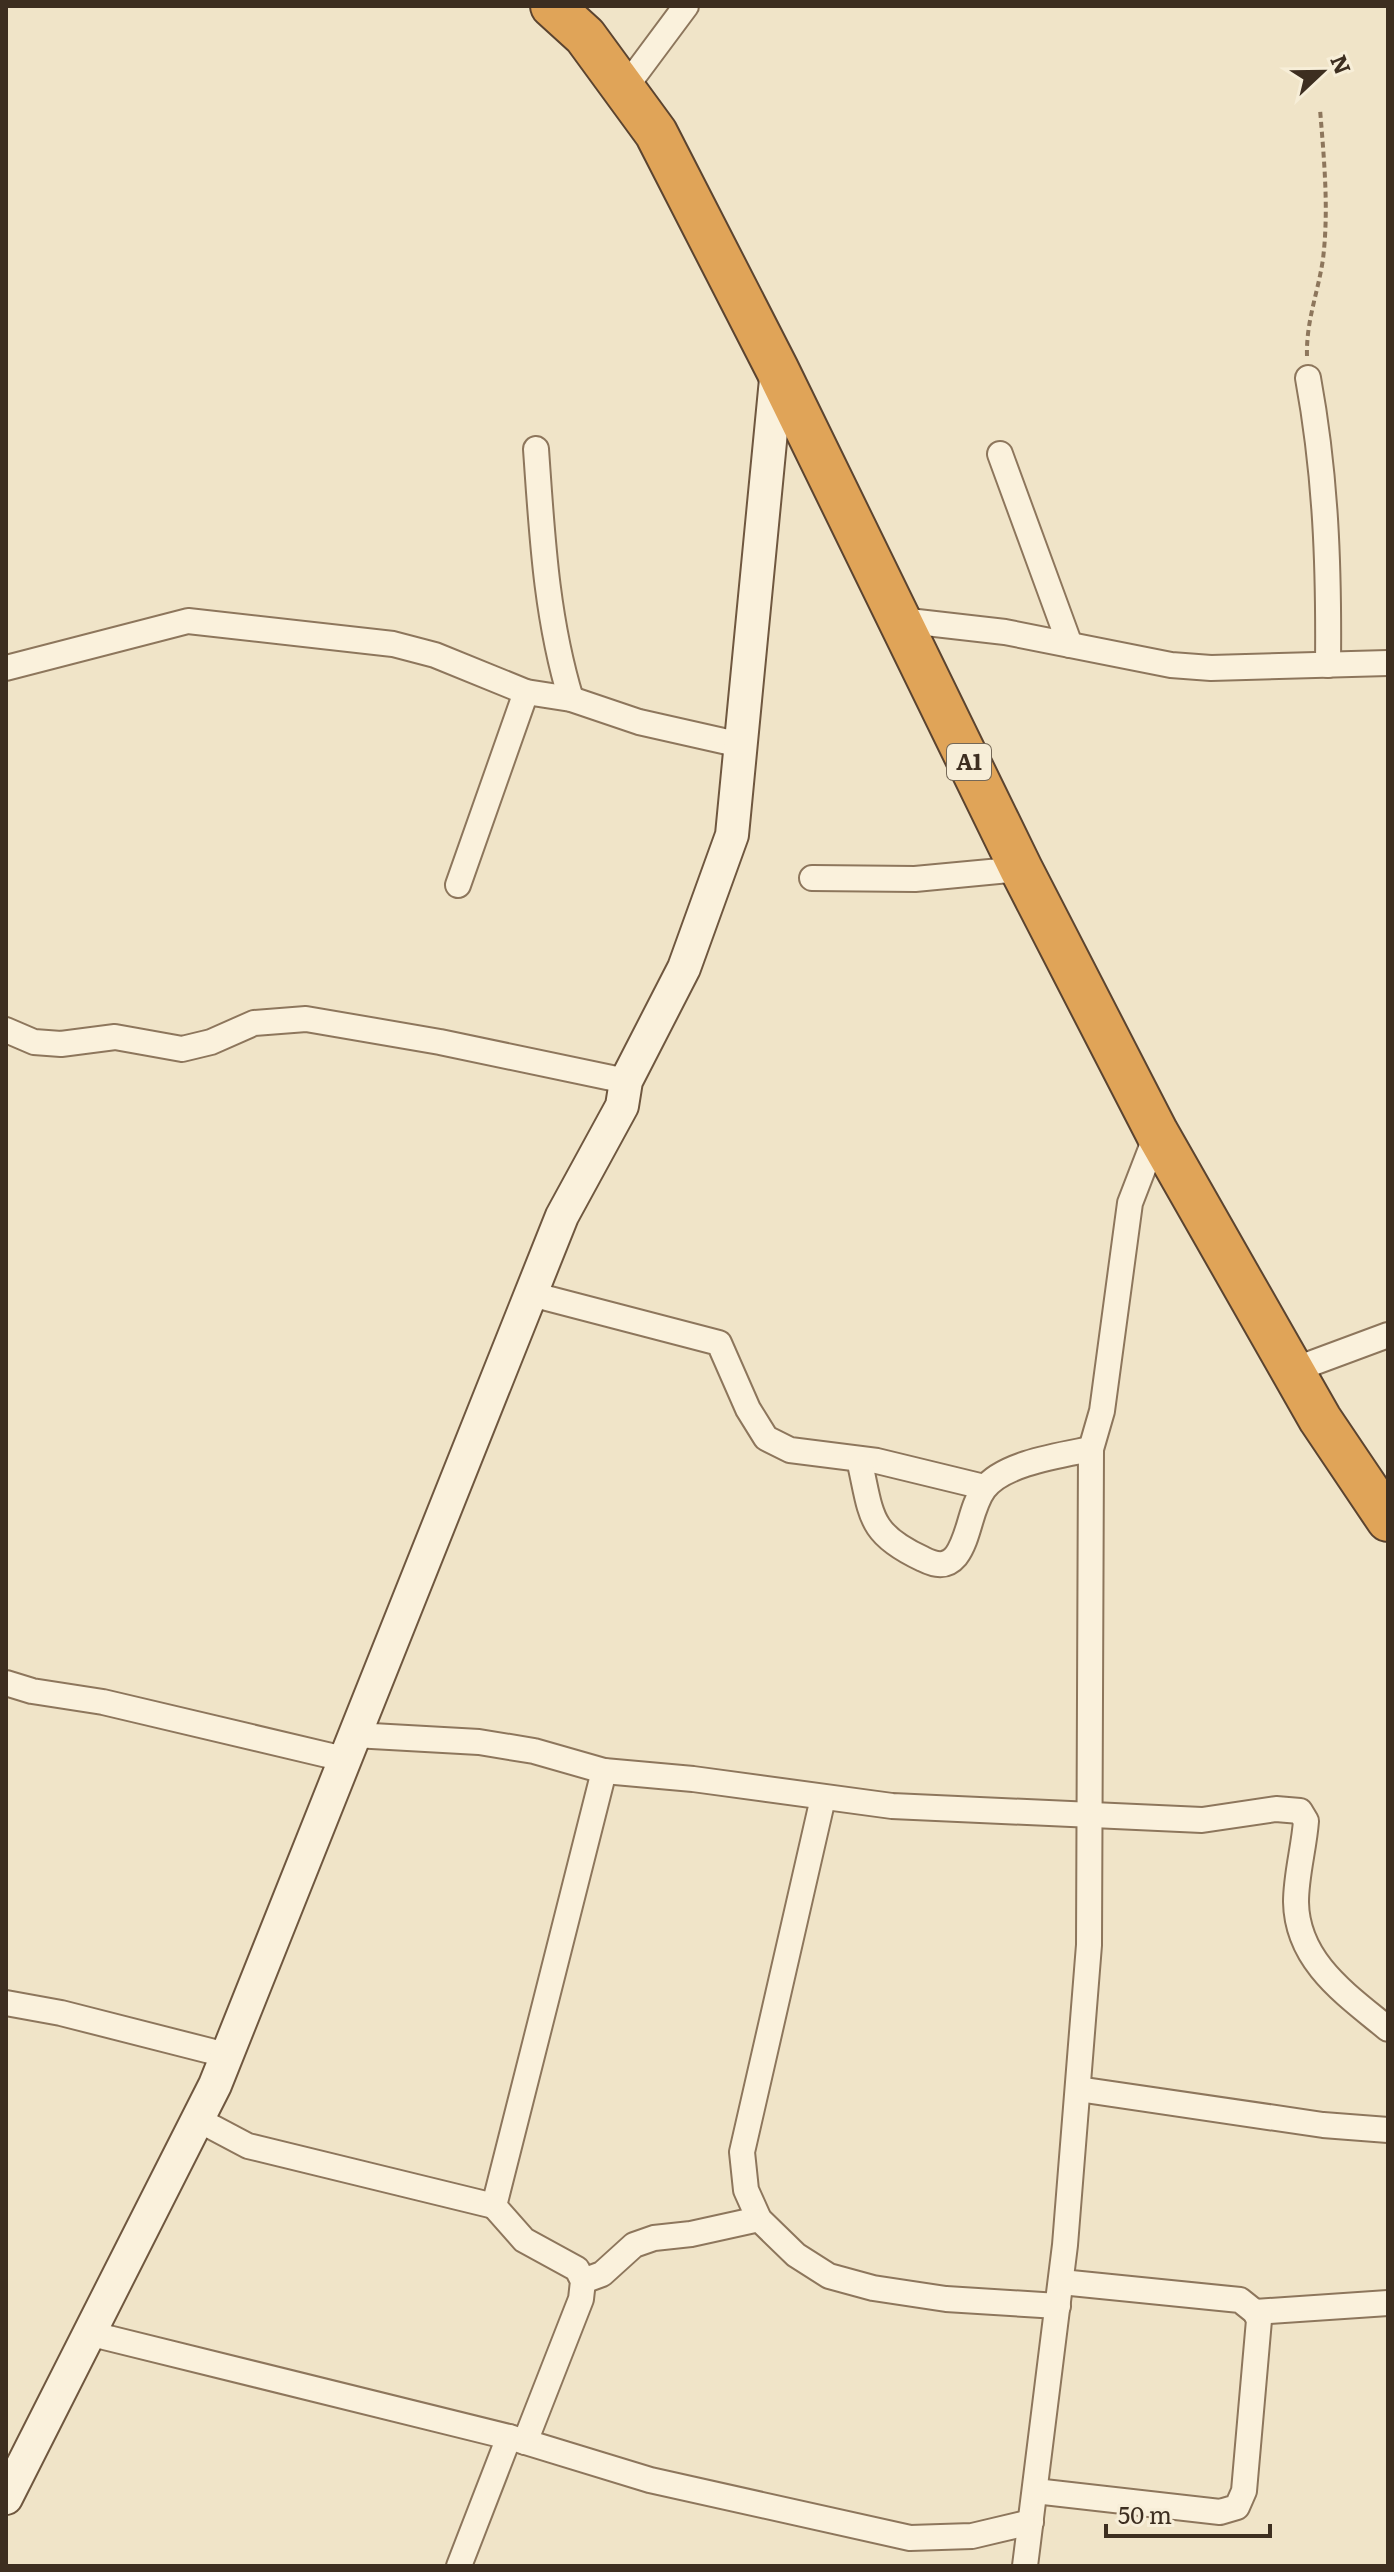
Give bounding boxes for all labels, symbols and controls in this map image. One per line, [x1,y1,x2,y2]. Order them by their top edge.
north arrow [1282,32,1362,112]
text: N [1323,49,1361,79]
road number: A1 [947,744,991,780]
scale bar [1106,2488,1270,2538]
text: 50 m [1118,2496,1172,2531]

